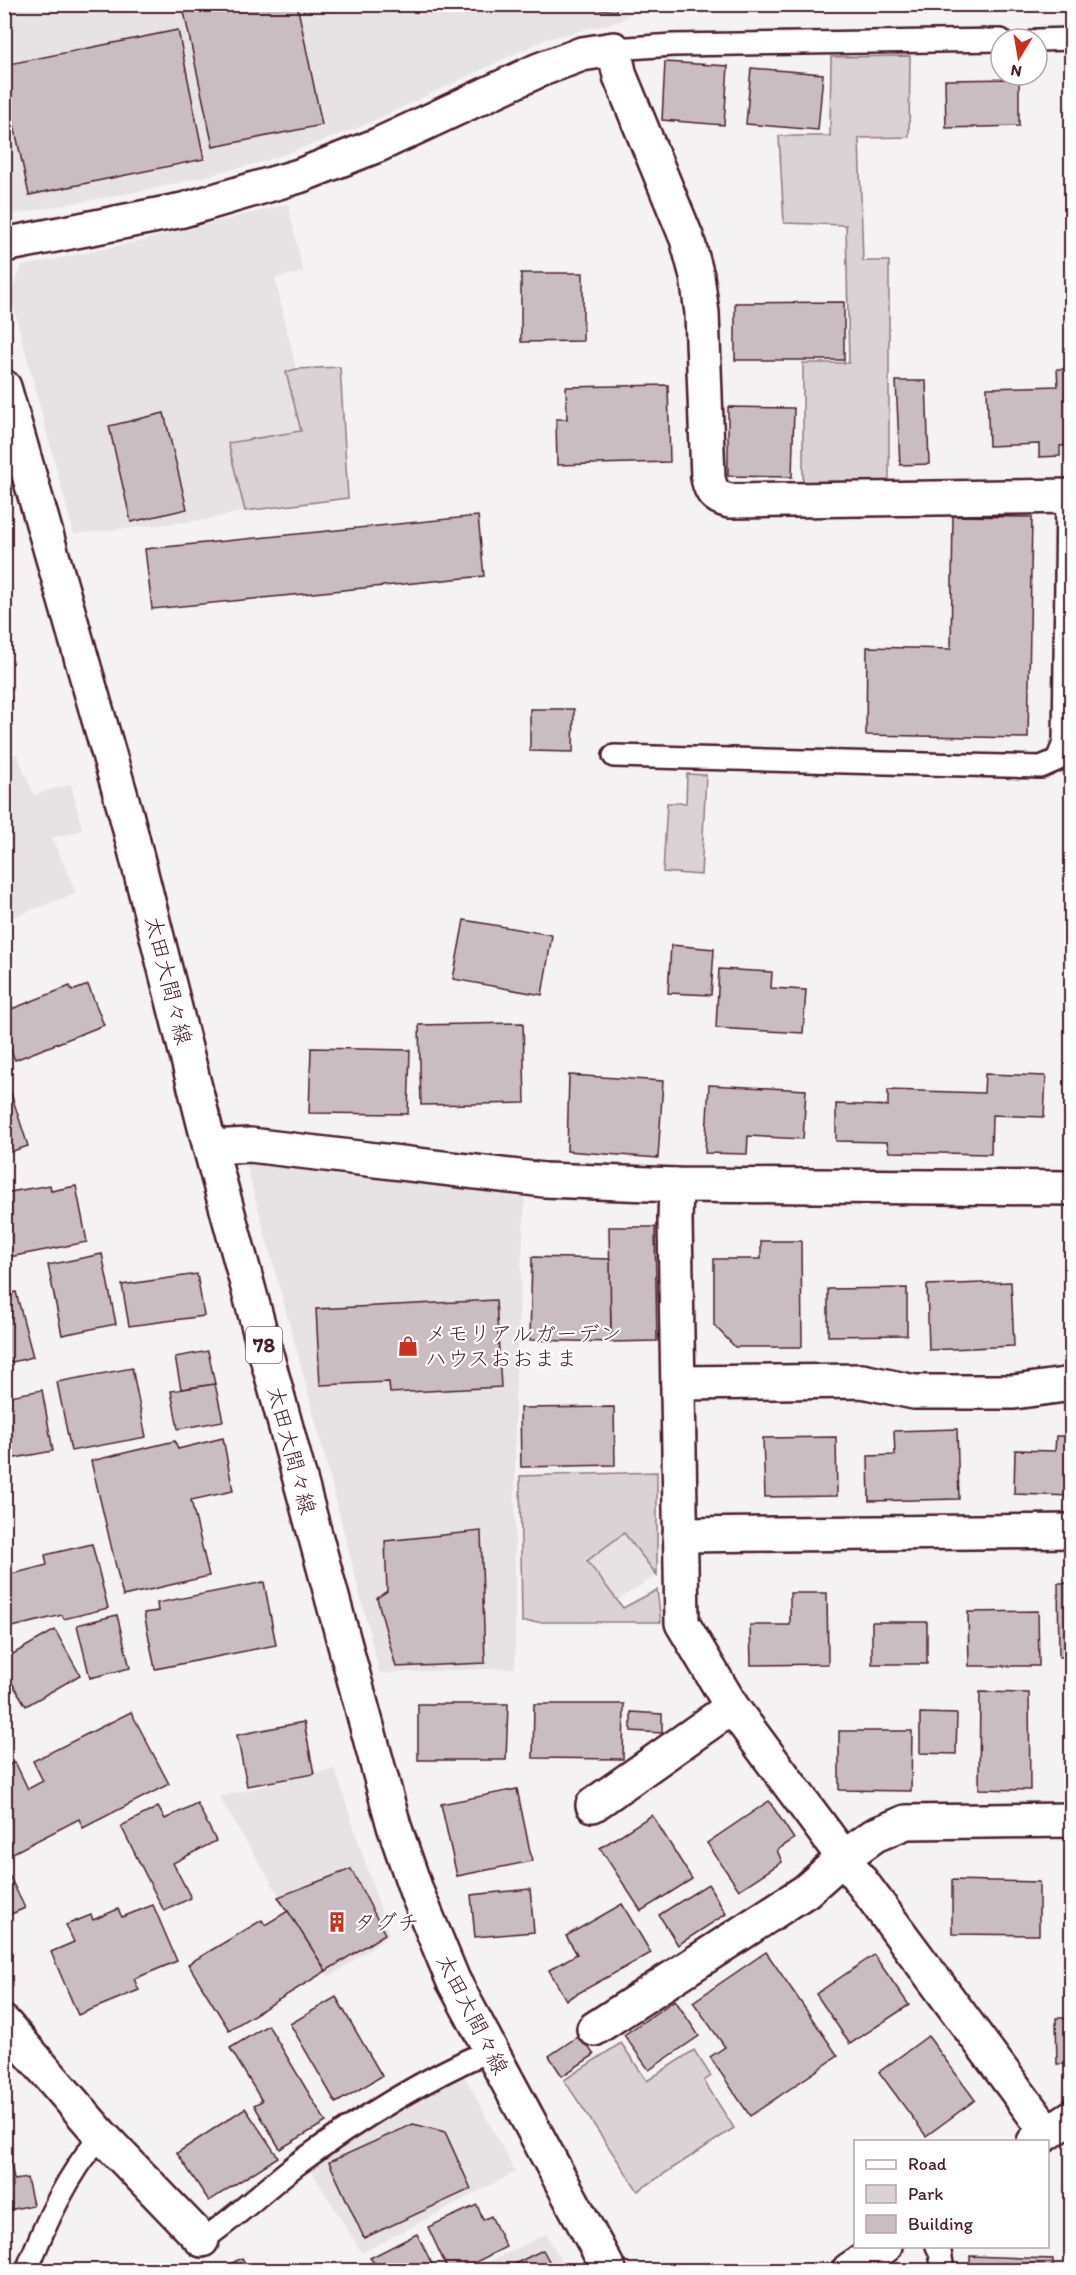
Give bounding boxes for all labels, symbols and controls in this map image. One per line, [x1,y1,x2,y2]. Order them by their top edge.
north arrow [989,27,1049,87]
text: N [1009,61,1023,82]
street label: 太田大間々線 [139,913,198,1047]
place label: メモリアルガーデン ハウスおおまま [425,1320,622,1372]
road number: 78 [246,1327,282,1363]
shop icon: メモリアルガーデン ハウスおおまま [396,1334,420,1358]
street label: 太田大間々線 [261,1383,322,1517]
place label: タグチ [354,1909,420,1936]
building icon: タグチ [325,1910,349,1934]
street label: 太田大間々線 [431,1949,515,2079]
legend [854,2140,1049,2248]
text: Road [908,2153,947,2175]
text: Park [908,2183,943,2205]
text: Building [908,2213,974,2235]

